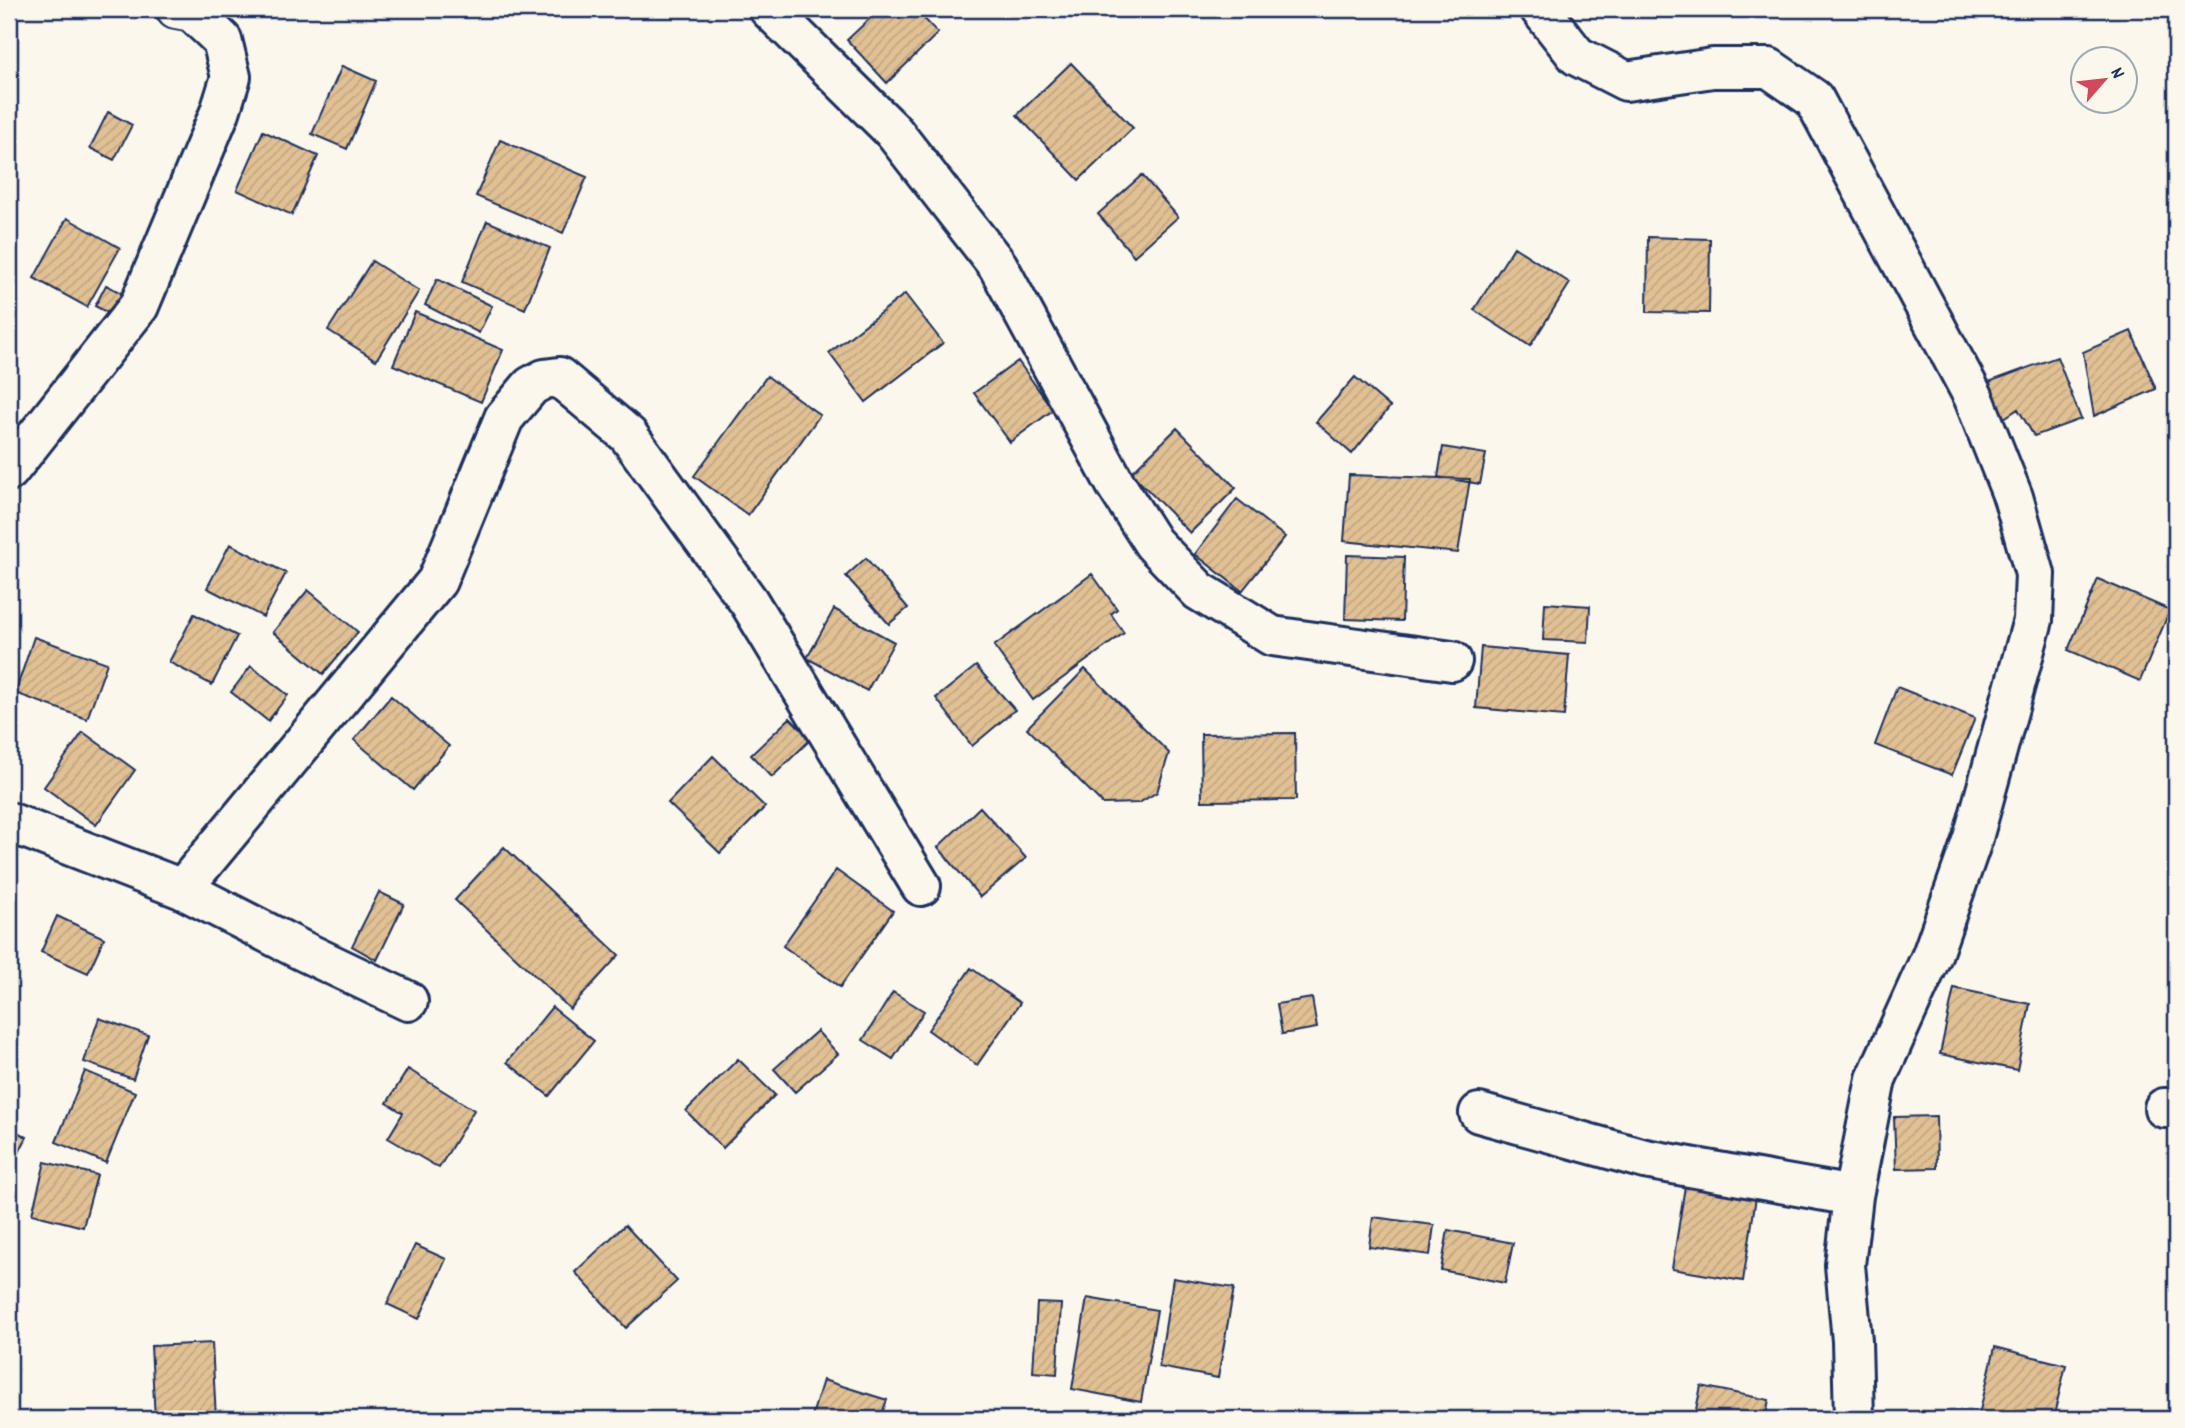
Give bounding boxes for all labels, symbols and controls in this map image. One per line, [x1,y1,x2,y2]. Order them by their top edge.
north arrow [2070,46,2140,116]
text: N [2102,63,2130,84]

